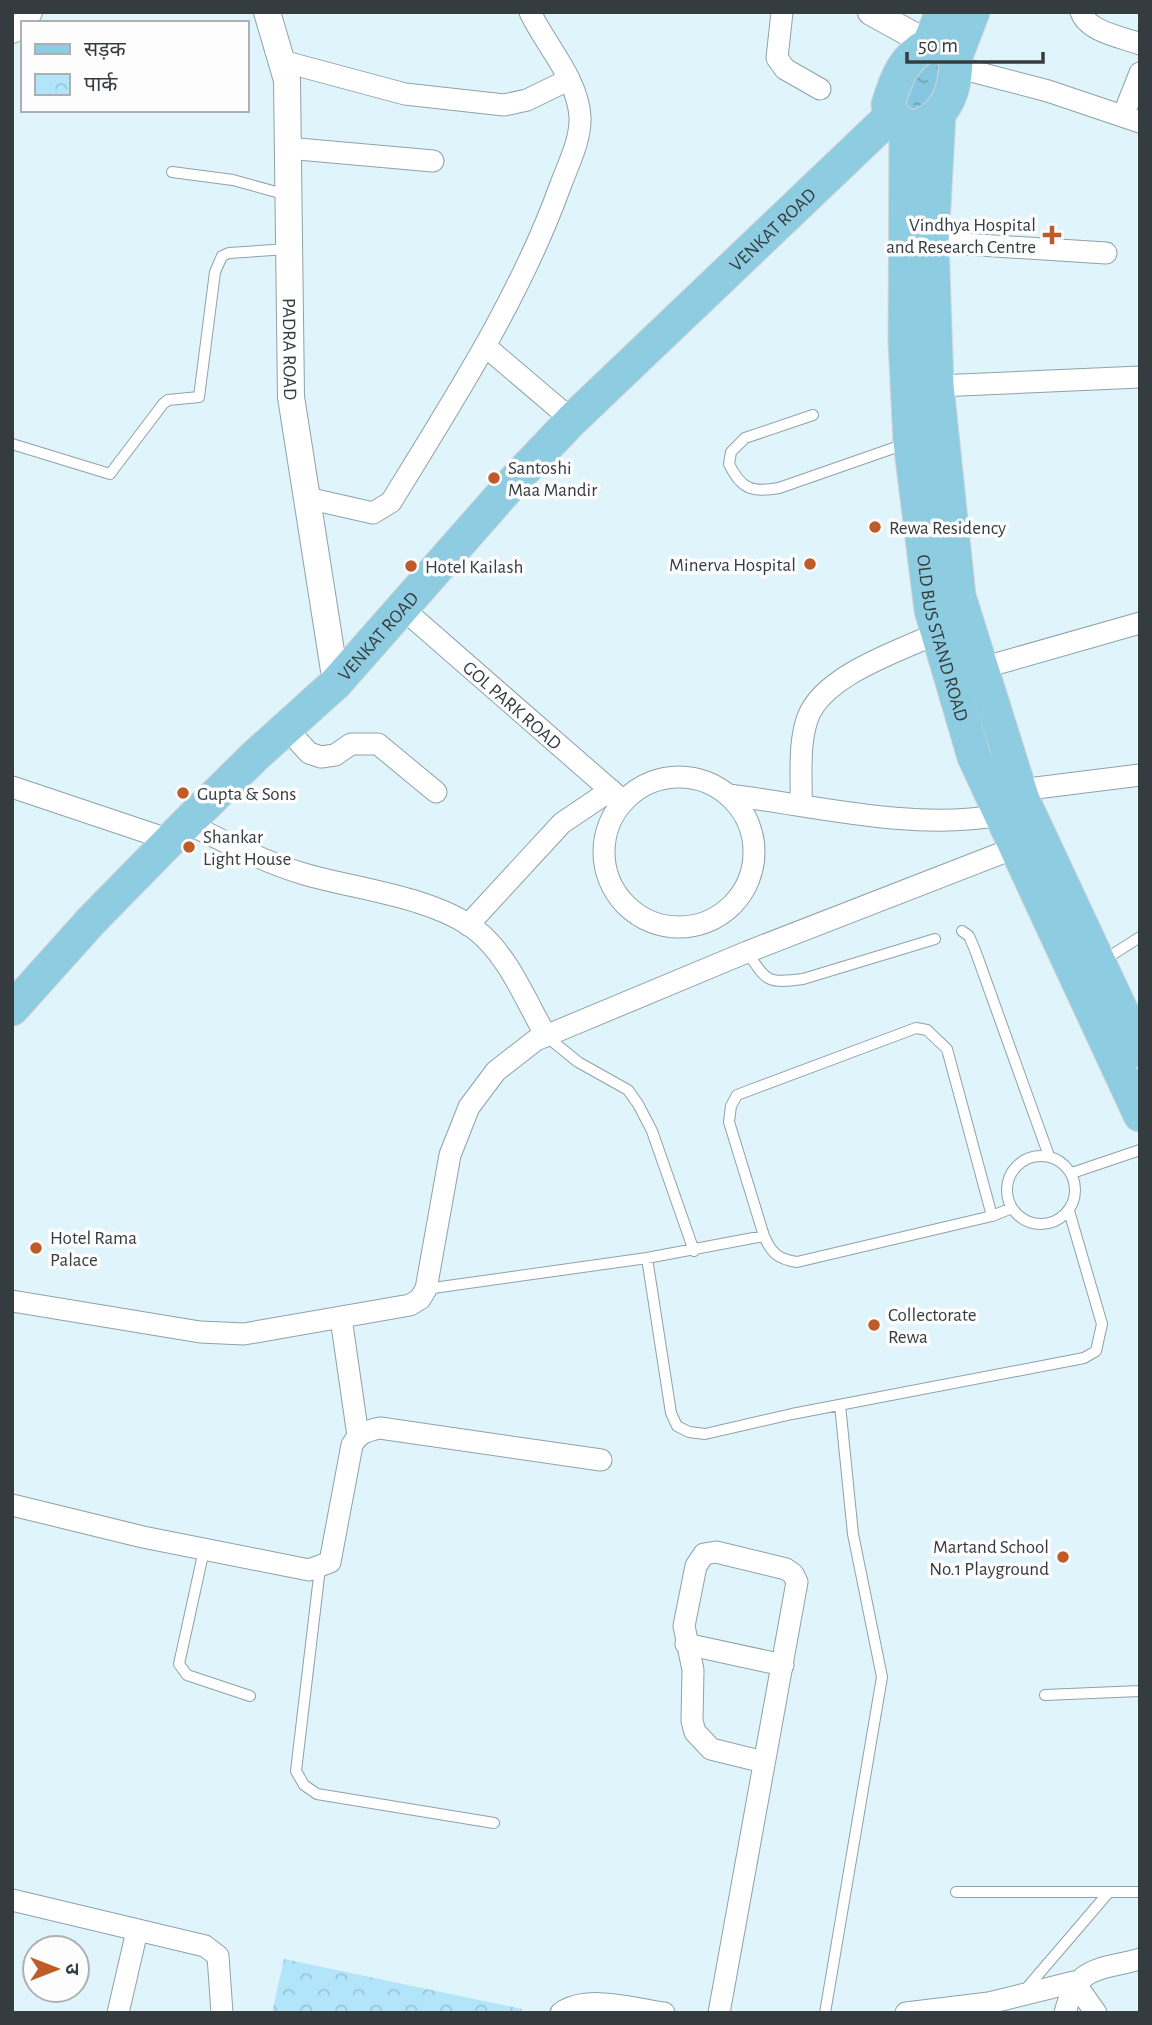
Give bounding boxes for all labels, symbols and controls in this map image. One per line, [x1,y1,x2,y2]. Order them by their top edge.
legend [21,21,248,112]
scale bar [907,21,1044,65]
text: 50 m [918,35,958,56]
text: सड़क [84,39,126,60]
text: पार्क [84,72,118,95]
street label: VENKAT ROAD [727,185,820,275]
place label: Vindhya Hospital and Research Centre [886,216,1036,257]
marker: Vindhya Hospital and Research Centre [1042,225,1062,245]
street label: PADRA ROAD [279,298,299,400]
place label: Santoshi Maa Mandir [508,459,597,500]
marker: Santoshi Maa Mandir [486,470,502,486]
marker: Rewa Residency [867,519,883,535]
place label: Rewa Residency [889,519,1006,538]
street label: OLD BUS STAND ROAD [913,553,971,724]
place label: Minerva Hospital [669,556,796,575]
marker: Minerva Hospital [802,556,818,572]
marker: Hotel Kailash [403,558,419,574]
place label: Hotel Kailash [425,558,523,577]
street label: VENKAT ROAD [335,589,423,685]
street label: GOL PARK ROAD [459,658,565,754]
marker: Gupta & Sons [175,785,191,801]
place label: Gupta & Sons [197,785,296,804]
place label: Shankar Light House [203,828,291,869]
marker: Shankar Light House [181,839,197,855]
place label: Hotel Rama Palace [50,1229,137,1270]
marker: Hotel Rama Palace [28,1240,44,1256]
place label: Collectorate Rewa [888,1306,977,1347]
marker: Collectorate Rewa [866,1317,882,1333]
place label: Martand School No.1 Playground [929,1538,1049,1579]
marker: Martand School No.1 Playground [1055,1549,1071,1565]
north arrow [21,1934,91,2004]
text: उ [62,1963,81,1975]

